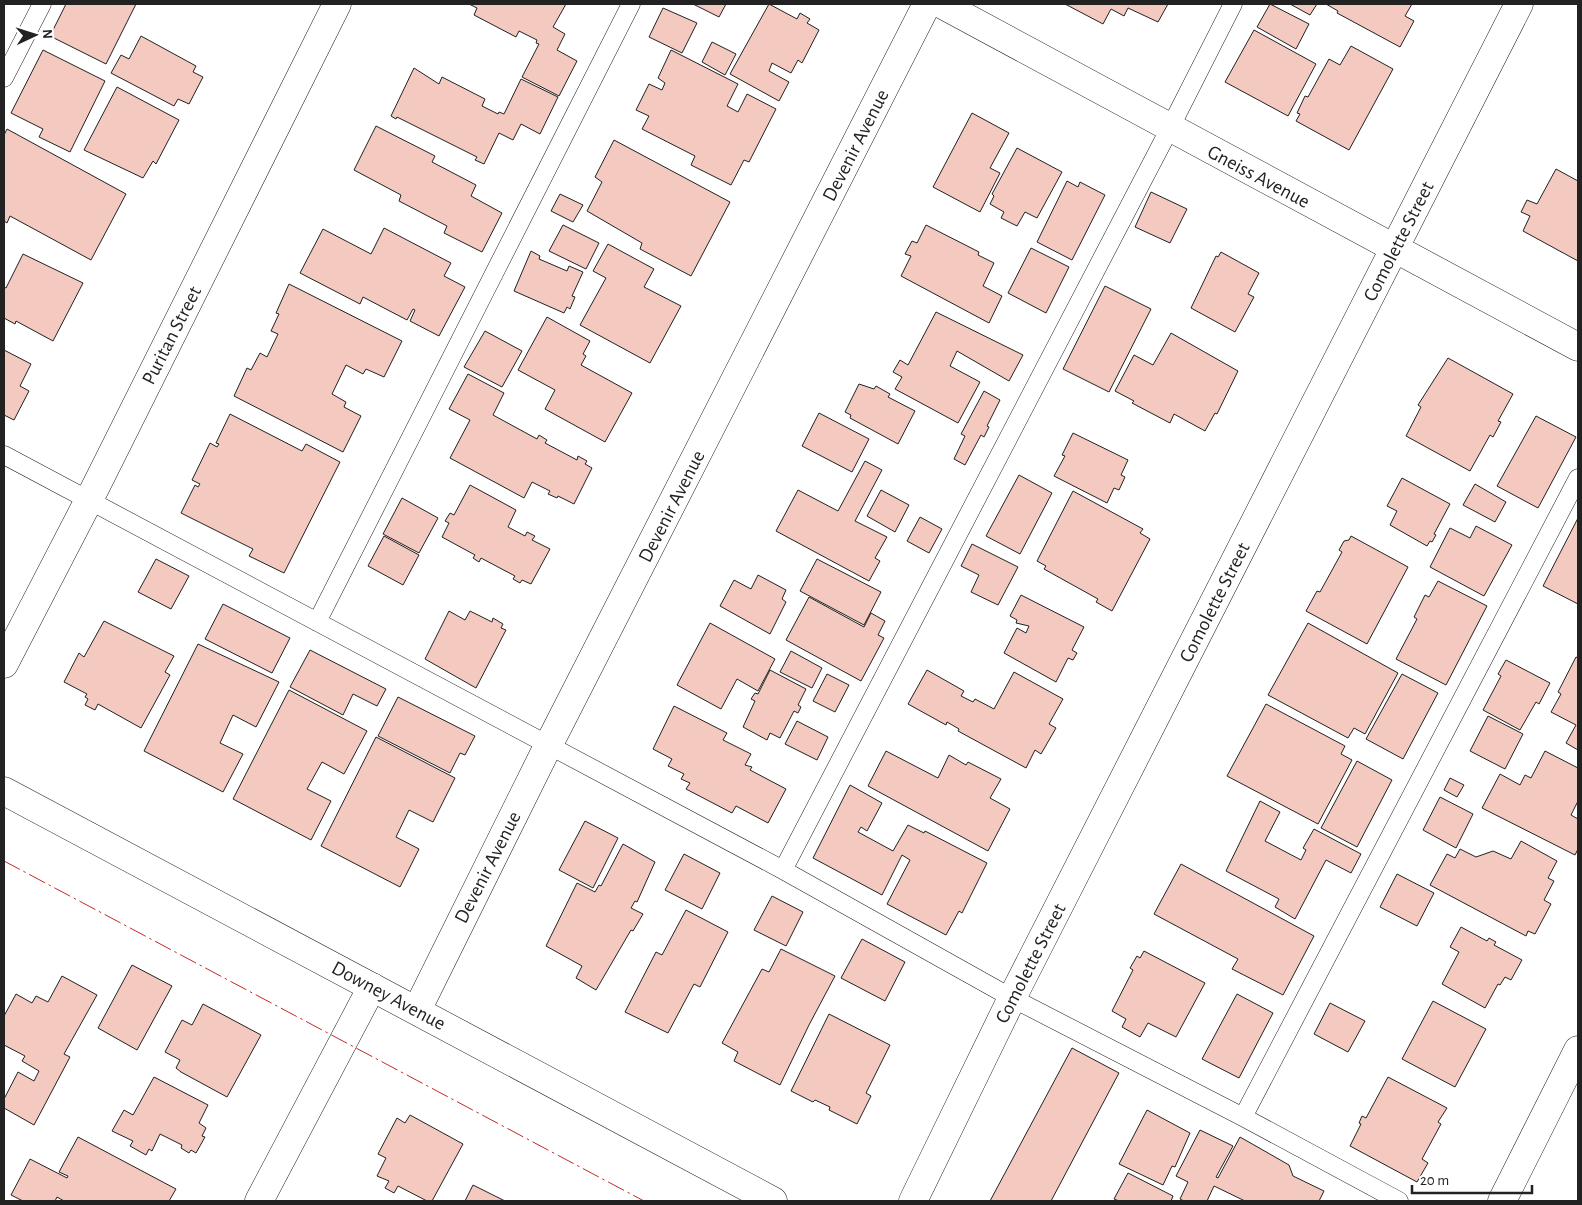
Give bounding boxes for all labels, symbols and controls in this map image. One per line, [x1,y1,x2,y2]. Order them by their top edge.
north arrow [10,10,60,60]
text: N [40,29,54,40]
street label: Devenir Avenue [819,86,893,205]
street label: Gneiss Avenue [1204,142,1313,212]
street label: Comolette Street [1360,178,1438,305]
street label: Puritan Street [139,282,205,388]
street label: Devenir Avenue [635,447,709,566]
street label: Comolette Street [1176,539,1254,666]
street label: Devenir Avenue [451,808,525,927]
street label: Comolette Street [992,900,1070,1027]
street label: Downey Avenue [328,958,449,1034]
scale bar [1412,1162,1532,1194]
text: 20 m [1420,1173,1449,1188]

